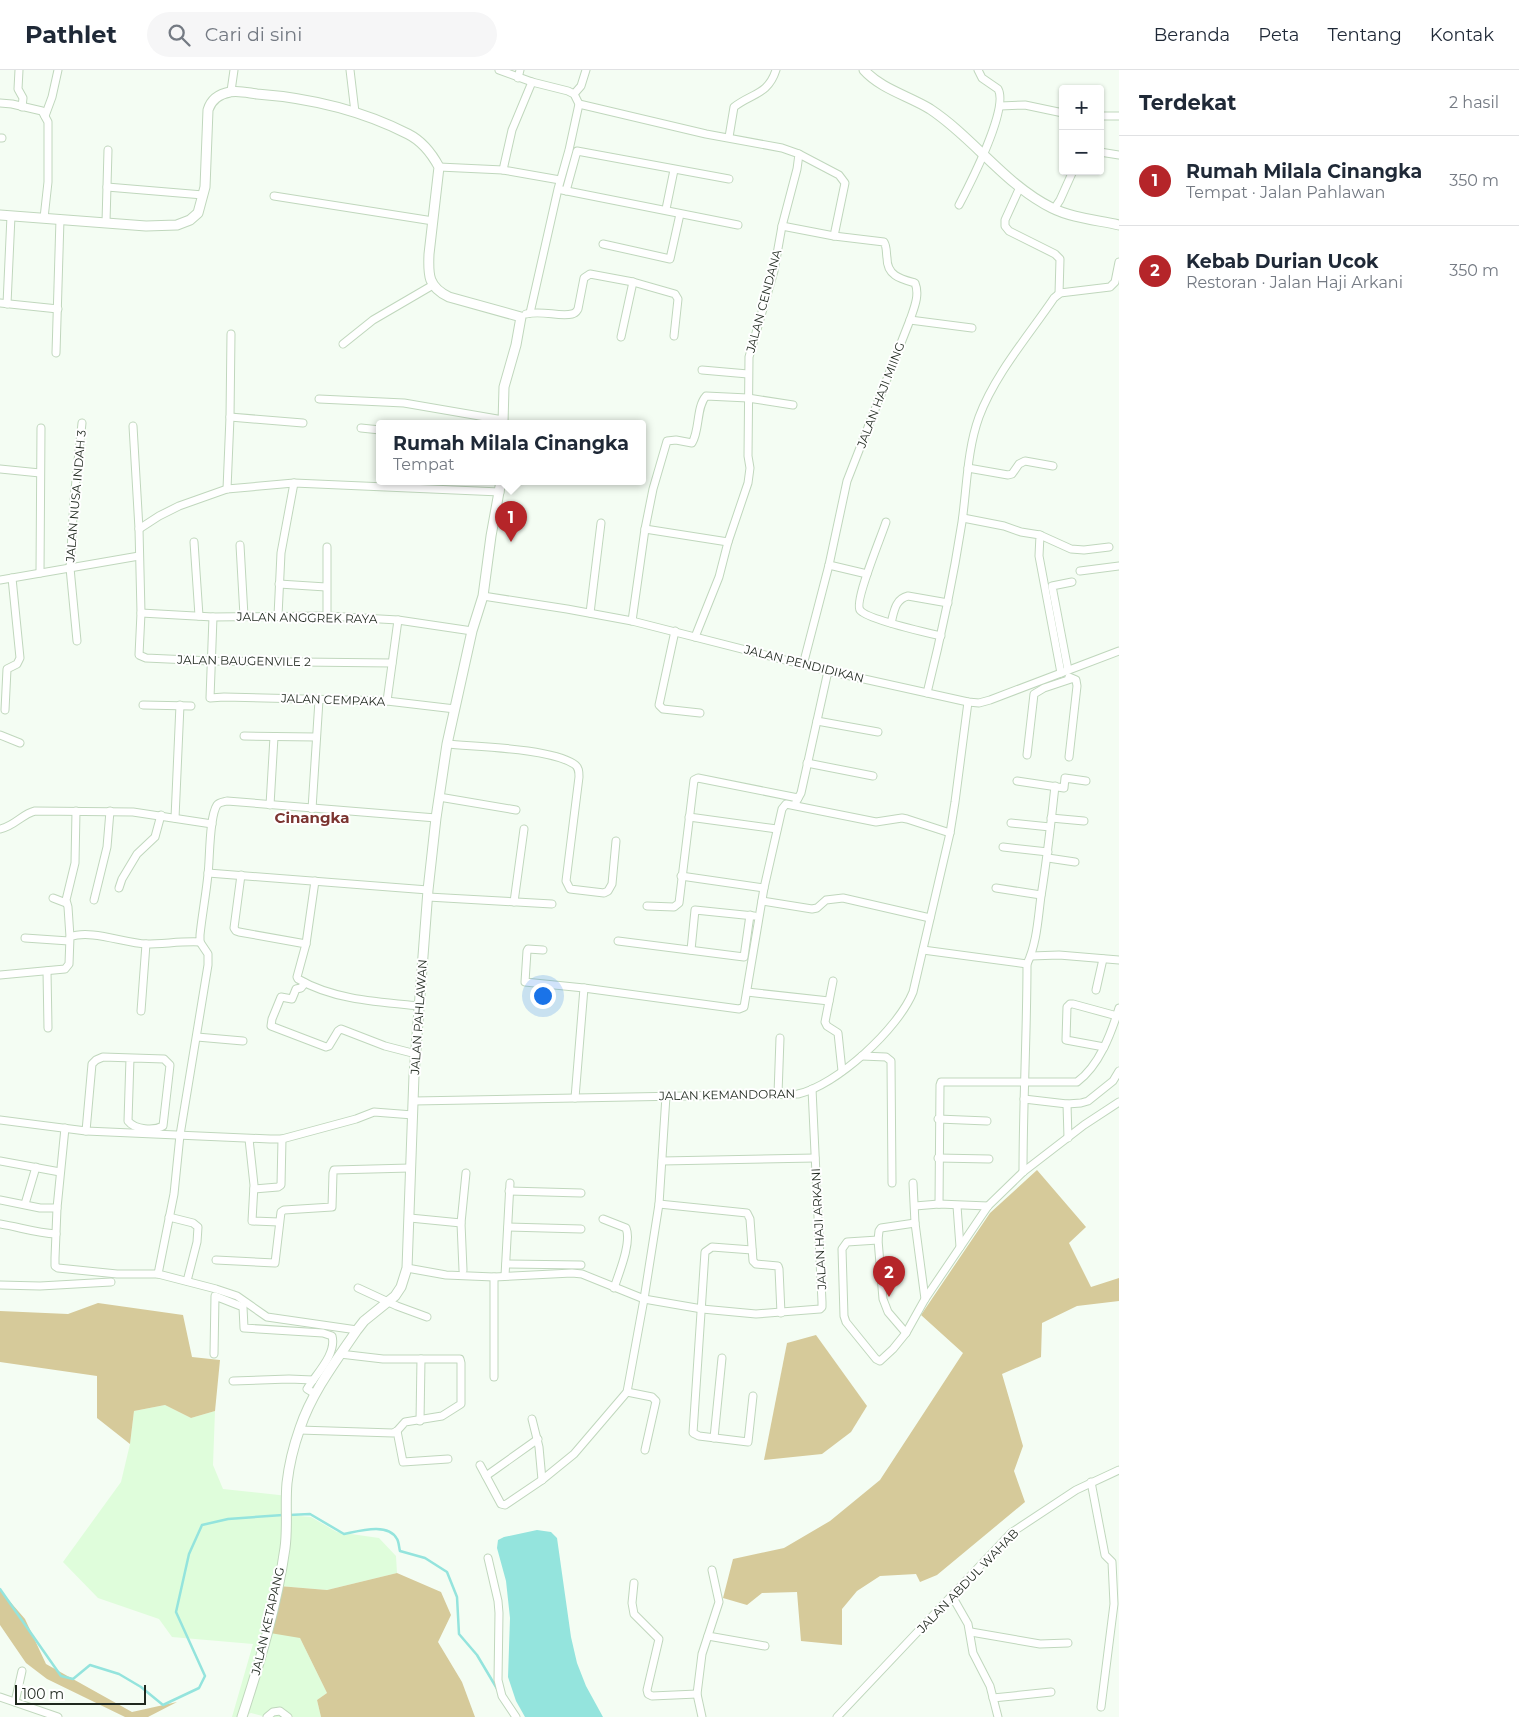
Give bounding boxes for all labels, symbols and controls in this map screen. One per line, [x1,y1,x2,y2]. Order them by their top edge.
search box [147,12,497,57]
text: Pathlet [25,20,117,49]
icon: search [165,21,193,49]
text: Cari di sini [205,23,302,46]
text: Beranda [1154,24,1230,46]
text: Peta [1258,24,1299,46]
text: Tentang [1327,24,1402,46]
text: Kontak [1430,24,1494,46]
map controls [1059,85,1104,175]
button: + [1059,85,1104,130]
text: Terdekat [1139,90,1236,115]
text: 2 hasil [1449,93,1499,112]
button: − [1059,130,1104,175]
text: Rumah Milala Cinangka [1186,160,1422,183]
text: 1 [1152,171,1158,190]
text: 350 m [1449,171,1499,190]
text: Tempat · Jalan Pahlawan [1186,183,1385,202]
street label: JALAN CENDANA [742,247,785,355]
text: Kebab Durian Ucok [1186,250,1379,273]
text: 2 [1150,261,1160,280]
text: 350 m [1449,261,1499,280]
text: Restoran · Jalan Haji Arkani [1186,273,1403,292]
street label: JALAN HAJI MIING [853,340,908,451]
popup [376,420,646,485]
street label: JALAN NUSA INDAH 3 [62,429,89,564]
text: Rumah Milala Cinangka [393,432,629,455]
text: Tempat [393,455,455,474]
pin: 1 [495,501,527,542]
street label: JALAN ANGGREK RAYA [236,609,378,626]
street label: JALAN PENDIDIKAN [742,641,866,686]
street label: JALAN BAUGENVILE 2 [176,652,311,669]
street label: JALAN CEMPAKA [280,690,386,709]
district label: Cinangka [275,808,349,827]
street label: JALAN PAHLAWAN [407,959,430,1076]
your location [530,983,556,1009]
street label: JALAN KEMANDORAN [658,1086,795,1103]
street label: JALAN HAJI ARKANI [808,1168,829,1291]
pin: 2 [873,1256,905,1297]
street label: JALAN ABDUL WAHAB [913,1525,1021,1637]
street label: JALAN KETAPANG [248,1565,287,1677]
scale bar [15,1682,146,1705]
text: 100 m [22,1685,64,1703]

